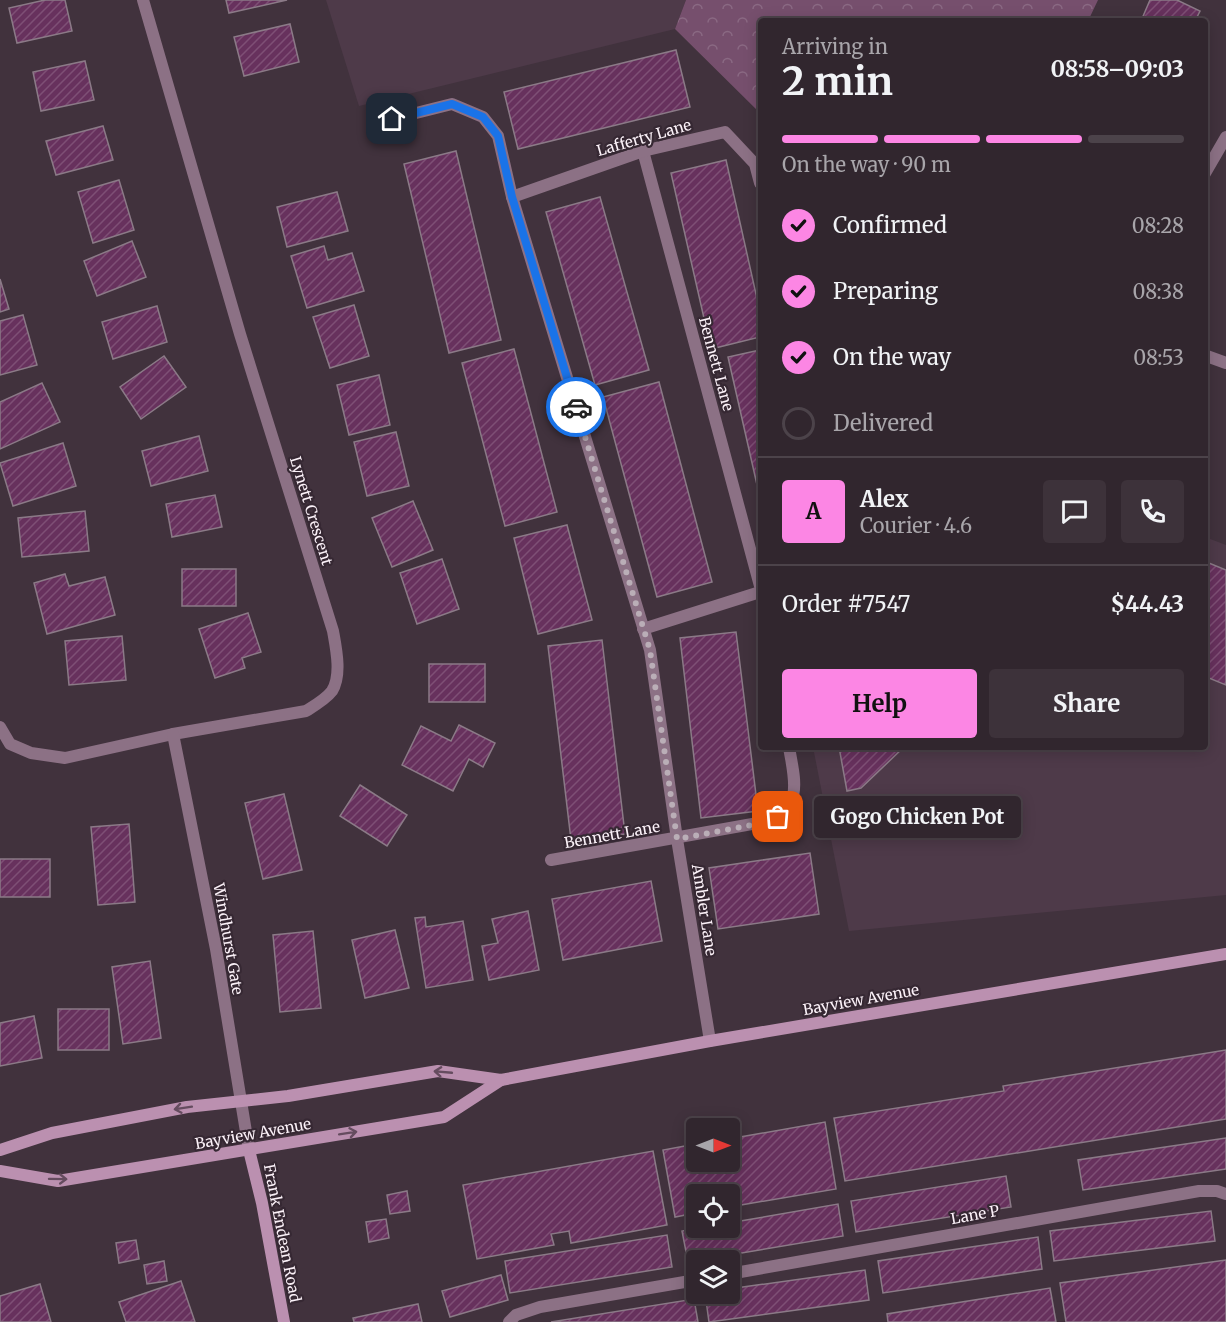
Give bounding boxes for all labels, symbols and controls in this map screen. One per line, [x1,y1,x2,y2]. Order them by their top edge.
text: Arriving in [782,34,888,59]
text: 08:58–09:03 [1050,55,1184,83]
text: 2 min [782,57,893,106]
pin [366,93,417,144]
icon: home [375,102,408,135]
street label: Lafferty Lane [594,115,694,160]
text: On the way · 90 m [782,152,951,177]
icon: check [782,209,815,242]
text: Confirmed [833,211,947,239]
text: 08:28 [1132,213,1184,238]
icon: check [782,275,815,308]
text: Preparing [833,277,938,305]
text: 08:38 [1133,279,1184,304]
street label: Bennett Lane [695,315,738,413]
icon: check [782,341,815,374]
text: On the way [833,343,951,371]
text: 08:53 [1133,345,1184,370]
courier [546,377,606,437]
icon: car [560,391,593,424]
text: Delivered [833,409,933,437]
street label: Lynett Crescent [286,454,337,568]
button: chat [1043,480,1106,543]
button: phone [1121,480,1184,543]
text: Alex [860,485,909,513]
text: A [806,497,821,525]
text: Courier · 4.6 [860,513,972,538]
text: Order #7547 [782,590,910,618]
text: $44.43 [1111,590,1184,618]
button: Help [782,669,977,738]
button: Share [989,669,1184,738]
pin [752,791,803,842]
callout: Gogo Chicken Pot [814,796,1021,838]
icon: bag [761,800,794,833]
text: Gogo Chicken Pot [831,804,1004,829]
street label: Bennett Lane [563,817,661,852]
street label: Ambler Lane [688,862,721,957]
street label: Windhurst Gate [209,881,248,996]
street label: Bayview Avenue [801,980,921,1019]
one-way arrow [434,1066,454,1077]
one-way arrow [174,1103,193,1114]
street label: Bayview Avenue [193,1114,313,1153]
north arrow [686,1118,740,1172]
map controls [686,1118,740,1304]
one-way arrow [338,1127,358,1138]
street label: Frank Endean Road [260,1162,305,1304]
one-way arrow [47,1174,67,1185]
button: locate [686,1184,740,1238]
street label: Lane P [949,1201,1001,1228]
button: layers [686,1250,740,1304]

